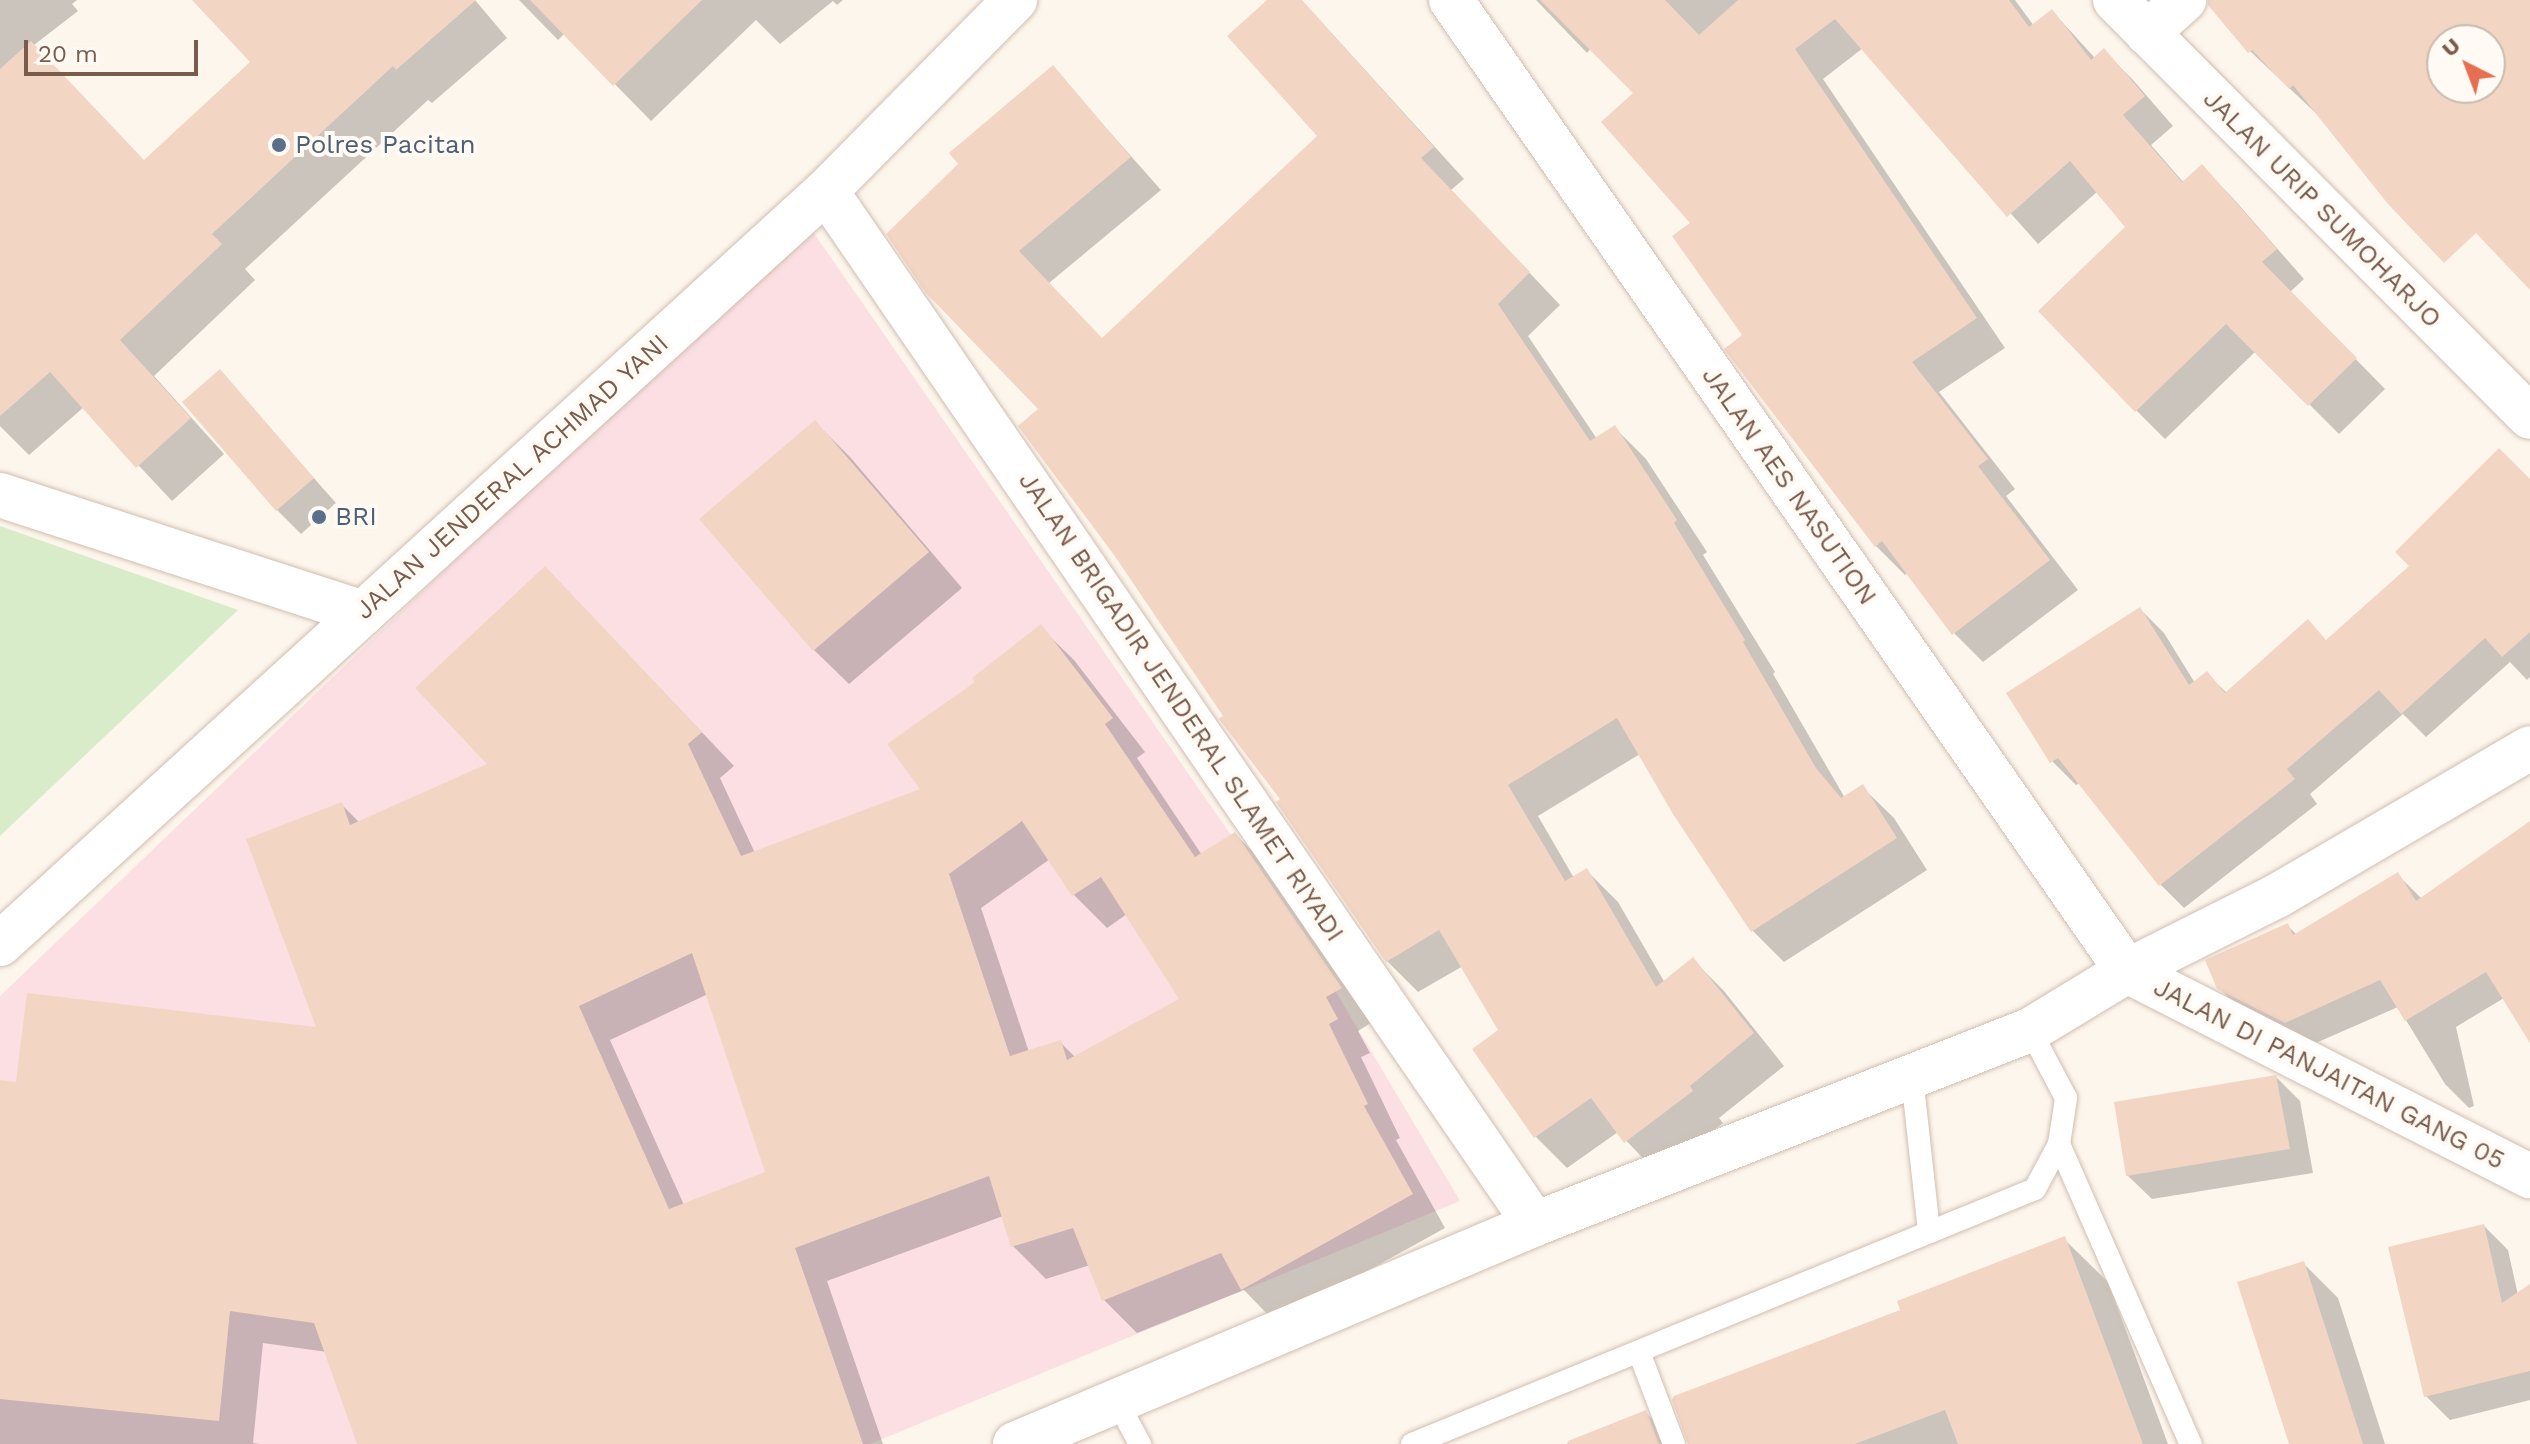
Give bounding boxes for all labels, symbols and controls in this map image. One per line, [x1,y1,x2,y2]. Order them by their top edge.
scale bar [28,24,202,74]
north arrow [2426,24,2506,104]
text: U [2437,33,2465,62]
text: 20 m [38,40,98,68]
street label: JALAN URIP SUMOHARJO [2196,83,2448,335]
place label: Polres Pacitan [295,129,476,161]
marker: Polres Pacitan [270,136,288,154]
street label: JALAN JENDERAL ACHMAD YANI [348,327,676,627]
street label: JALAN AES NASUTION [1695,361,1883,611]
street label: JALAN BRIGADIR JENDERAL SLAMET RIYADI [1011,465,1351,949]
place label: BRI [335,501,377,533]
marker: BRI [310,508,328,526]
street label: JALAN DI PANJAITAN GANG 05 [2148,972,2510,1176]

